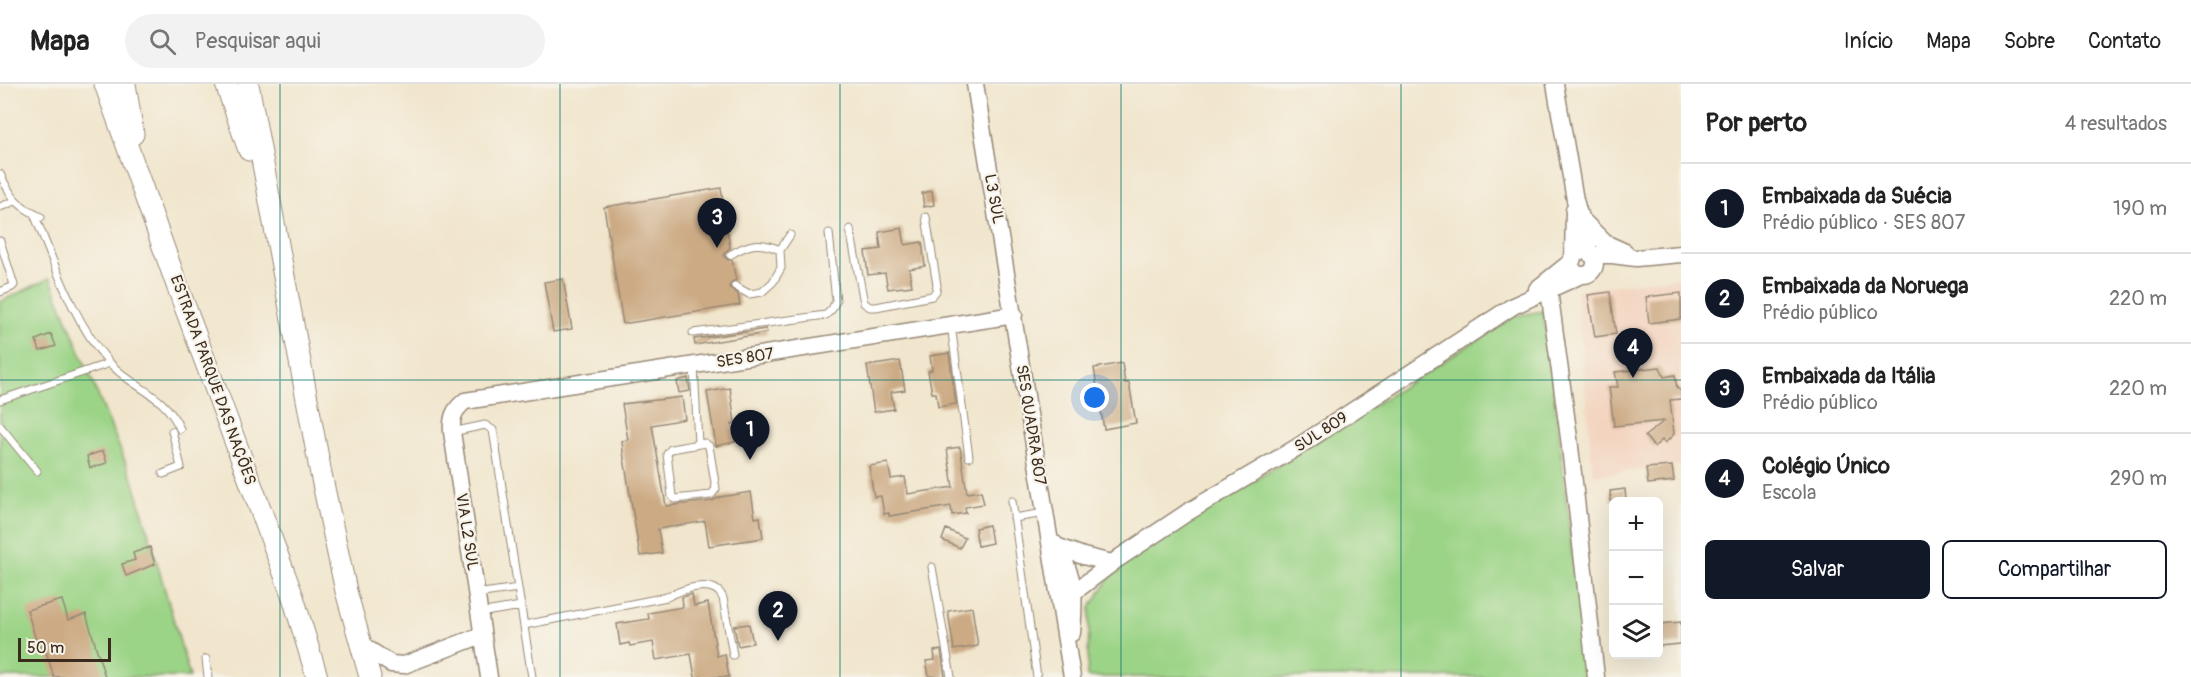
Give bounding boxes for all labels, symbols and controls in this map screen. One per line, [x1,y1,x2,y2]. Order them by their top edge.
search box [125,14,545,68]
text: Mapa [30,24,89,59]
icon: search [146,25,179,58]
text: Pesquisar aqui [194,27,321,55]
text: Início [1844,28,1893,55]
text: Mapa [1926,28,1971,55]
text: Sobre [2004,28,2055,55]
text: Contato [2088,28,2161,55]
text: Por perto [1705,107,1807,139]
text: 4 resultados [2065,111,2167,136]
street label: L3 SUL [980,172,1008,226]
text: Embaixada da Suécia [1762,182,1952,210]
text: 1 [1721,196,1728,221]
text: 190 m [2113,196,2167,221]
pin: 3 [698,198,736,248]
text: Prédio público · SES 807 [1762,210,1965,235]
street label: ESTRADA PARQUE DAS NAÇÕES [166,272,260,488]
text: Embaixada da Noruega [1762,272,1968,300]
text: 2 [1719,286,1730,311]
text: 220 m [2109,286,2167,311]
text: Prédio público [1762,300,1878,325]
pin: 4 [1614,328,1652,378]
street label: SES 807 [715,344,776,372]
text: Embaixada da Itália [1762,362,1935,390]
street label: SES QUADRA 807 [1012,363,1050,487]
text: 3 [1719,376,1730,401]
text: 220 m [2109,376,2167,401]
your location [1080,383,1109,412]
text: Prédio público [1762,390,1878,415]
street label: SUL 809 [1291,407,1351,457]
pin: 1 [730,410,770,460]
text: Colégio Único [1762,452,1890,480]
text: 4 [1719,466,1730,491]
text: 290 m [2110,466,2167,491]
text: Escola [1762,480,1816,505]
street label: VIA L2 SUL [451,492,483,572]
map controls [1609,497,1663,659]
button: + [1609,497,1663,551]
button: Salvar [1705,540,1930,599]
button: Compartilhar [1942,540,2167,599]
button: − [1609,551,1663,605]
pin: 2 [758,592,798,641]
button: layers [1609,605,1663,659]
scale bar [18,635,111,662]
text: 50 m [27,638,64,658]

